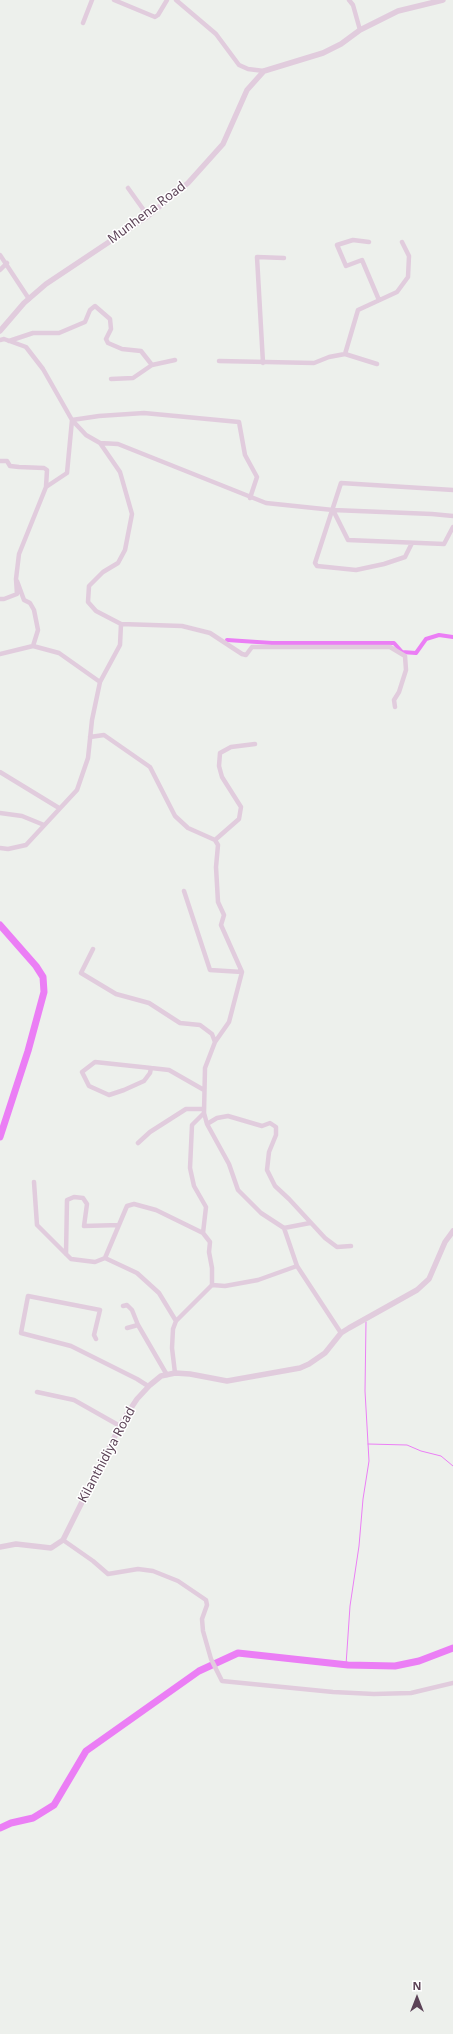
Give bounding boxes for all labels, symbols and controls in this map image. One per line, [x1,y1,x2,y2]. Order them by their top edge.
street label: Munhena Road [105,179,189,247]
street label: Kilanthidiya Road [75,1405,139,1505]
north arrow [397,1978,437,2018]
text: N [413,1978,421,1993]

